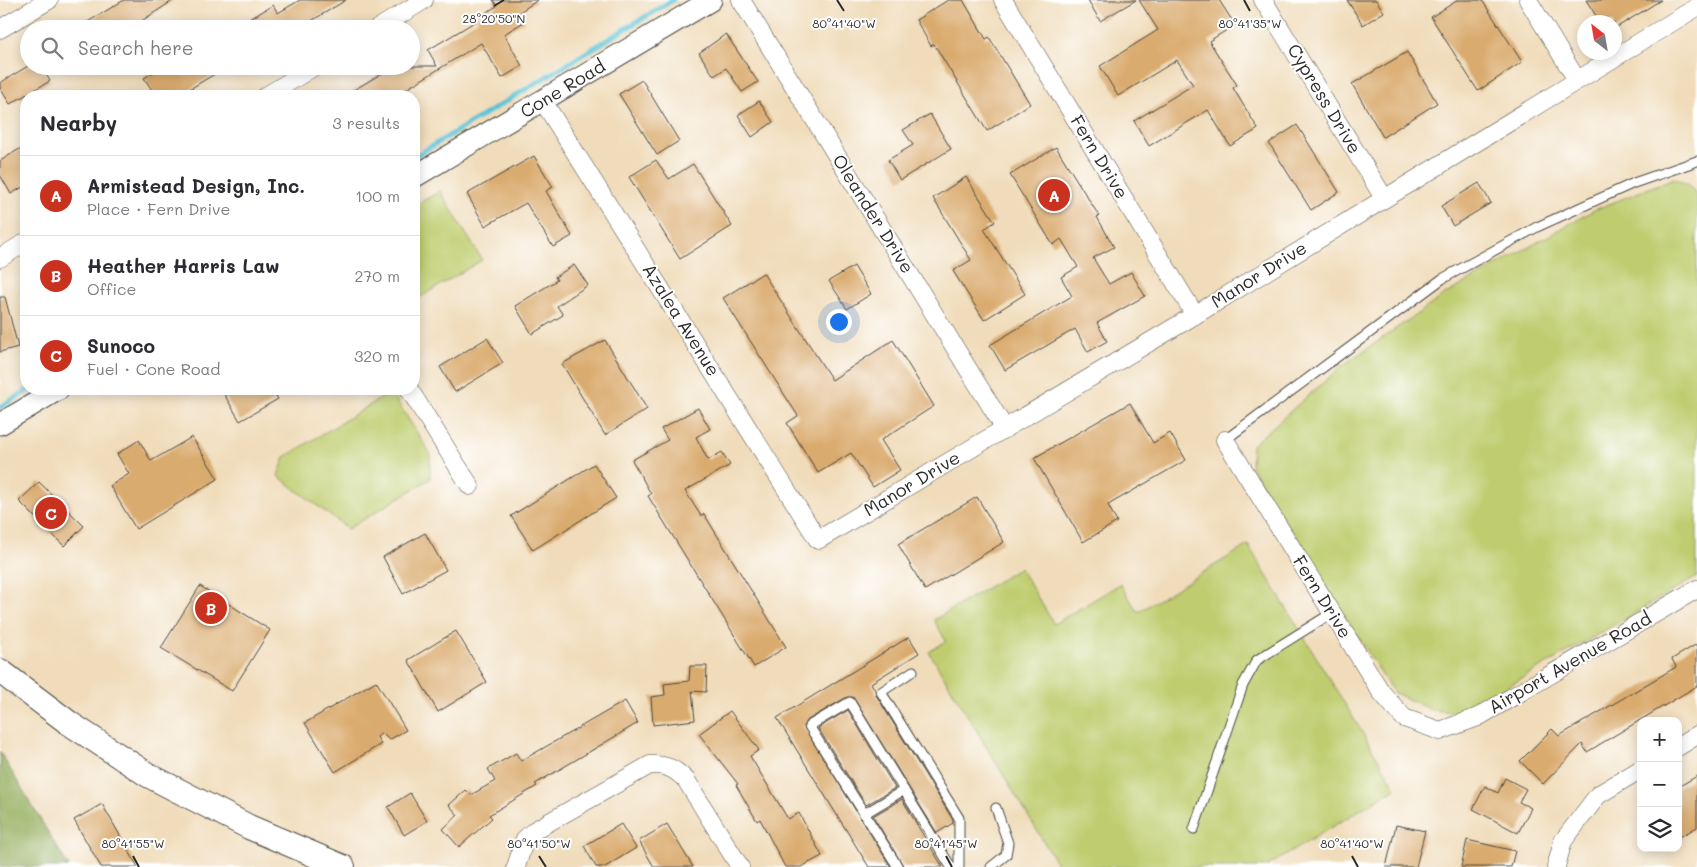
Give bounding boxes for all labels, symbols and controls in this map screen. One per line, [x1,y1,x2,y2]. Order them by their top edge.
text: 28°20'50"N [463,10,525,26]
text: 80°41'40"W [812,15,876,31]
text: 80°41'35"W [1218,15,1282,31]
north arrow [1577,15,1622,60]
search box [20,20,420,75]
icon: search [38,34,66,62]
text: Search here [78,35,194,60]
street label: Cypress Drive [1283,39,1367,158]
street label: Cone Road [515,53,609,123]
text: Nearby [40,109,117,136]
street label: Fern Drive [1065,110,1134,203]
text: 3 results [332,112,400,133]
street label: Oleander Drive [828,149,920,278]
text: Armistead Design, Inc. [87,173,305,198]
pin: A [1038,176,1070,214]
text: A [50,185,62,206]
text: 100 m [355,185,400,206]
text: Place · Fern Drive [87,198,230,219]
street label: Manor Drive [1206,235,1311,313]
text: Heather Harris Law [87,253,280,278]
street label: Azalea Avenue [638,259,726,380]
text: B [51,265,61,286]
text: 270 m [354,265,400,286]
text: Office [87,278,136,299]
your location [826,309,852,335]
text: Sunoco [87,333,155,358]
text: C [50,345,62,366]
text: 320 m [354,345,400,366]
text: Fuel · Cone Road [87,358,221,379]
street label: Manor Drive [859,445,964,521]
pin: C [35,494,67,532]
street label: Fern Drive [1288,550,1358,642]
pin: B [195,589,227,627]
street label: Airport Avenue Road [1484,606,1655,719]
map controls [1637,717,1682,852]
button: + [1637,717,1682,762]
button: − [1637,762,1682,807]
button: layers [1637,807,1682,852]
text: 80°41'55"W [101,835,165,851]
text: 80°41'50"W [507,835,571,851]
text: 80°41'45"W [914,835,978,851]
text: 80°41'40"W [1320,835,1384,851]

